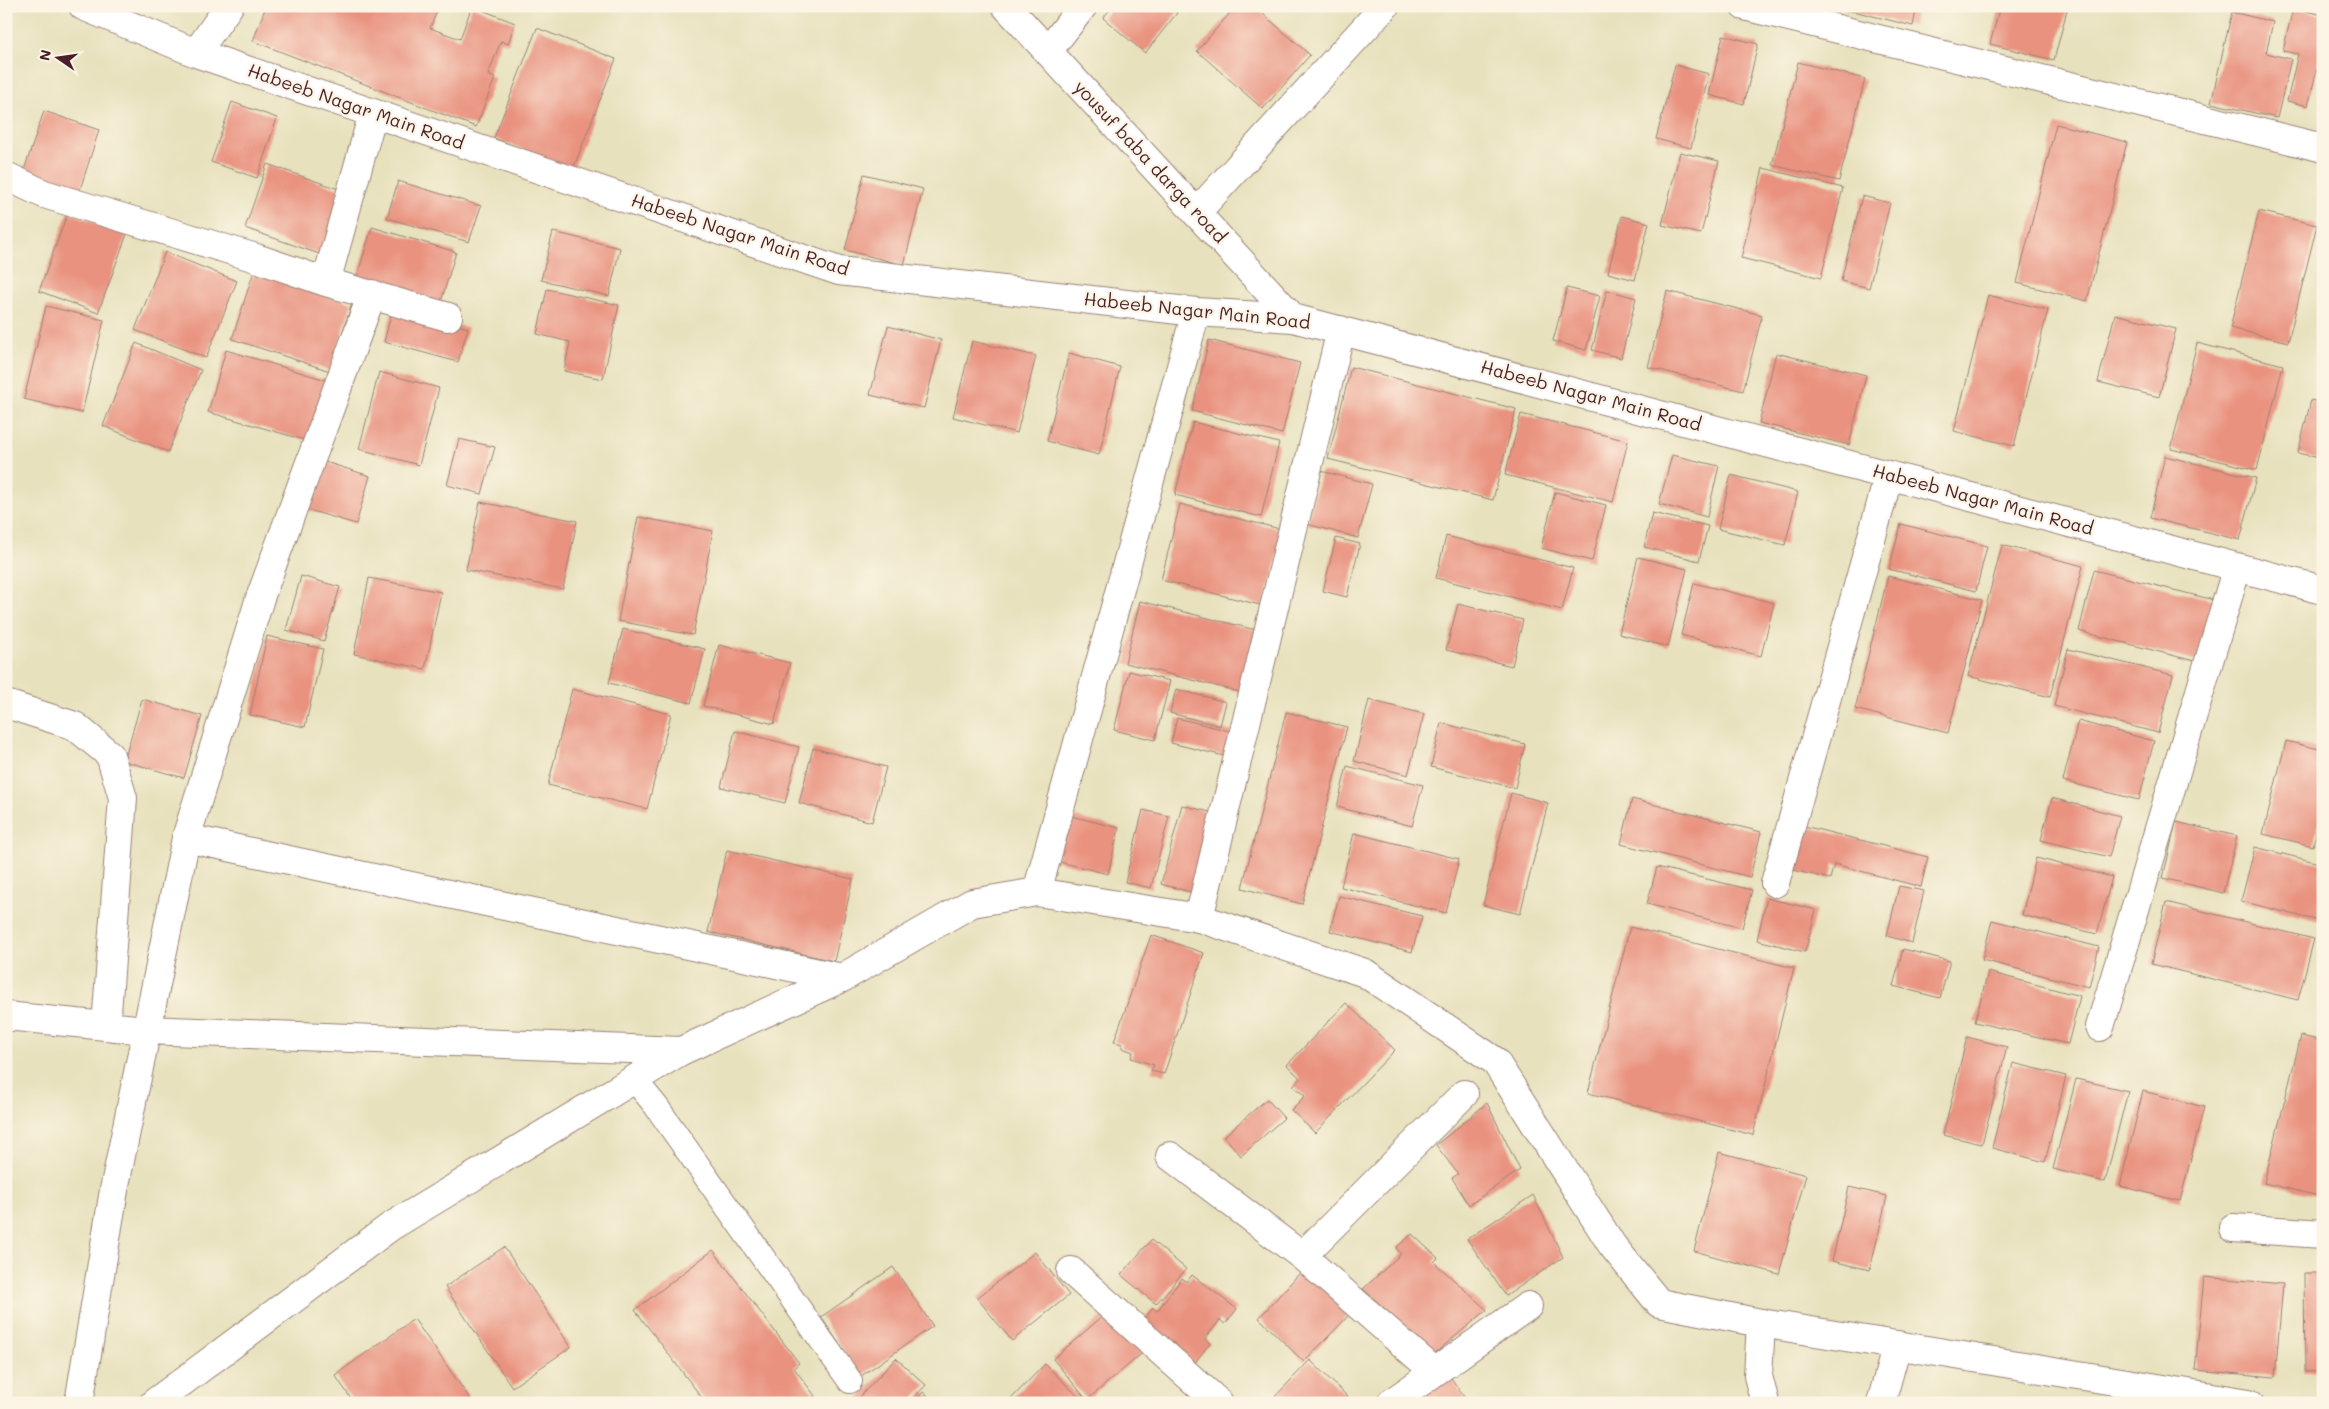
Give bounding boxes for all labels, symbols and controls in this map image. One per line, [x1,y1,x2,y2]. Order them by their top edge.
north arrow [32,32,82,82]
text: N [34,48,55,62]
street label: Habeeb Nagar Main Road [245,58,468,154]
street label: yousuf baba darga road [1069,75,1232,248]
street label: Habeeb Nagar Main Road [628,187,852,281]
street label: Habeeb Nagar Main Road [1083,286,1312,334]
street label: Habeeb Nagar Main Road [1478,354,1704,436]
street label: Habeeb Nagar Main Road [1870,458,2096,540]

